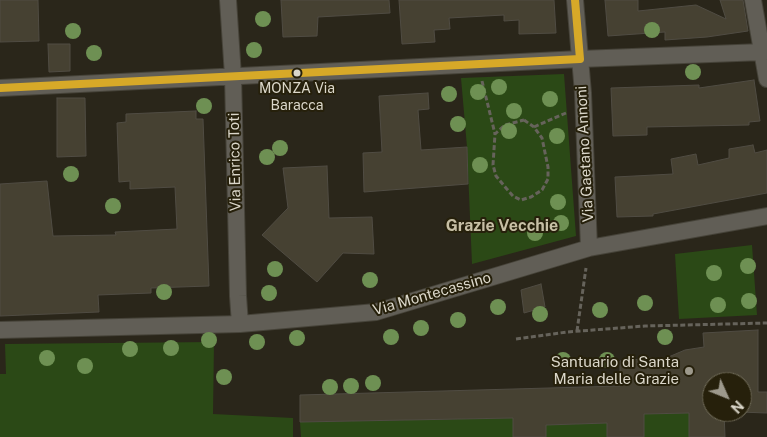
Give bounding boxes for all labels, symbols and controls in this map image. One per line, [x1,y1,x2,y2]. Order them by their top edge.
marker: MONZA Via Baracca [292,68,302,78]
place label: MONZA Via Baracca [259,81,335,114]
street label: Via Gaetano Annoni [572,85,598,223]
street label: Via Enrico Toti [225,112,245,212]
district label: Grazie Vecchie [446,216,558,236]
street label: Via Montecassino [371,269,493,319]
place label: Santuario di Santa Maria delle Grazie [551,353,679,388]
marker: Santuario di Santa Maria delle Grazie [683,365,695,377]
north arrow [702,372,752,422]
text: N [728,397,747,416]

